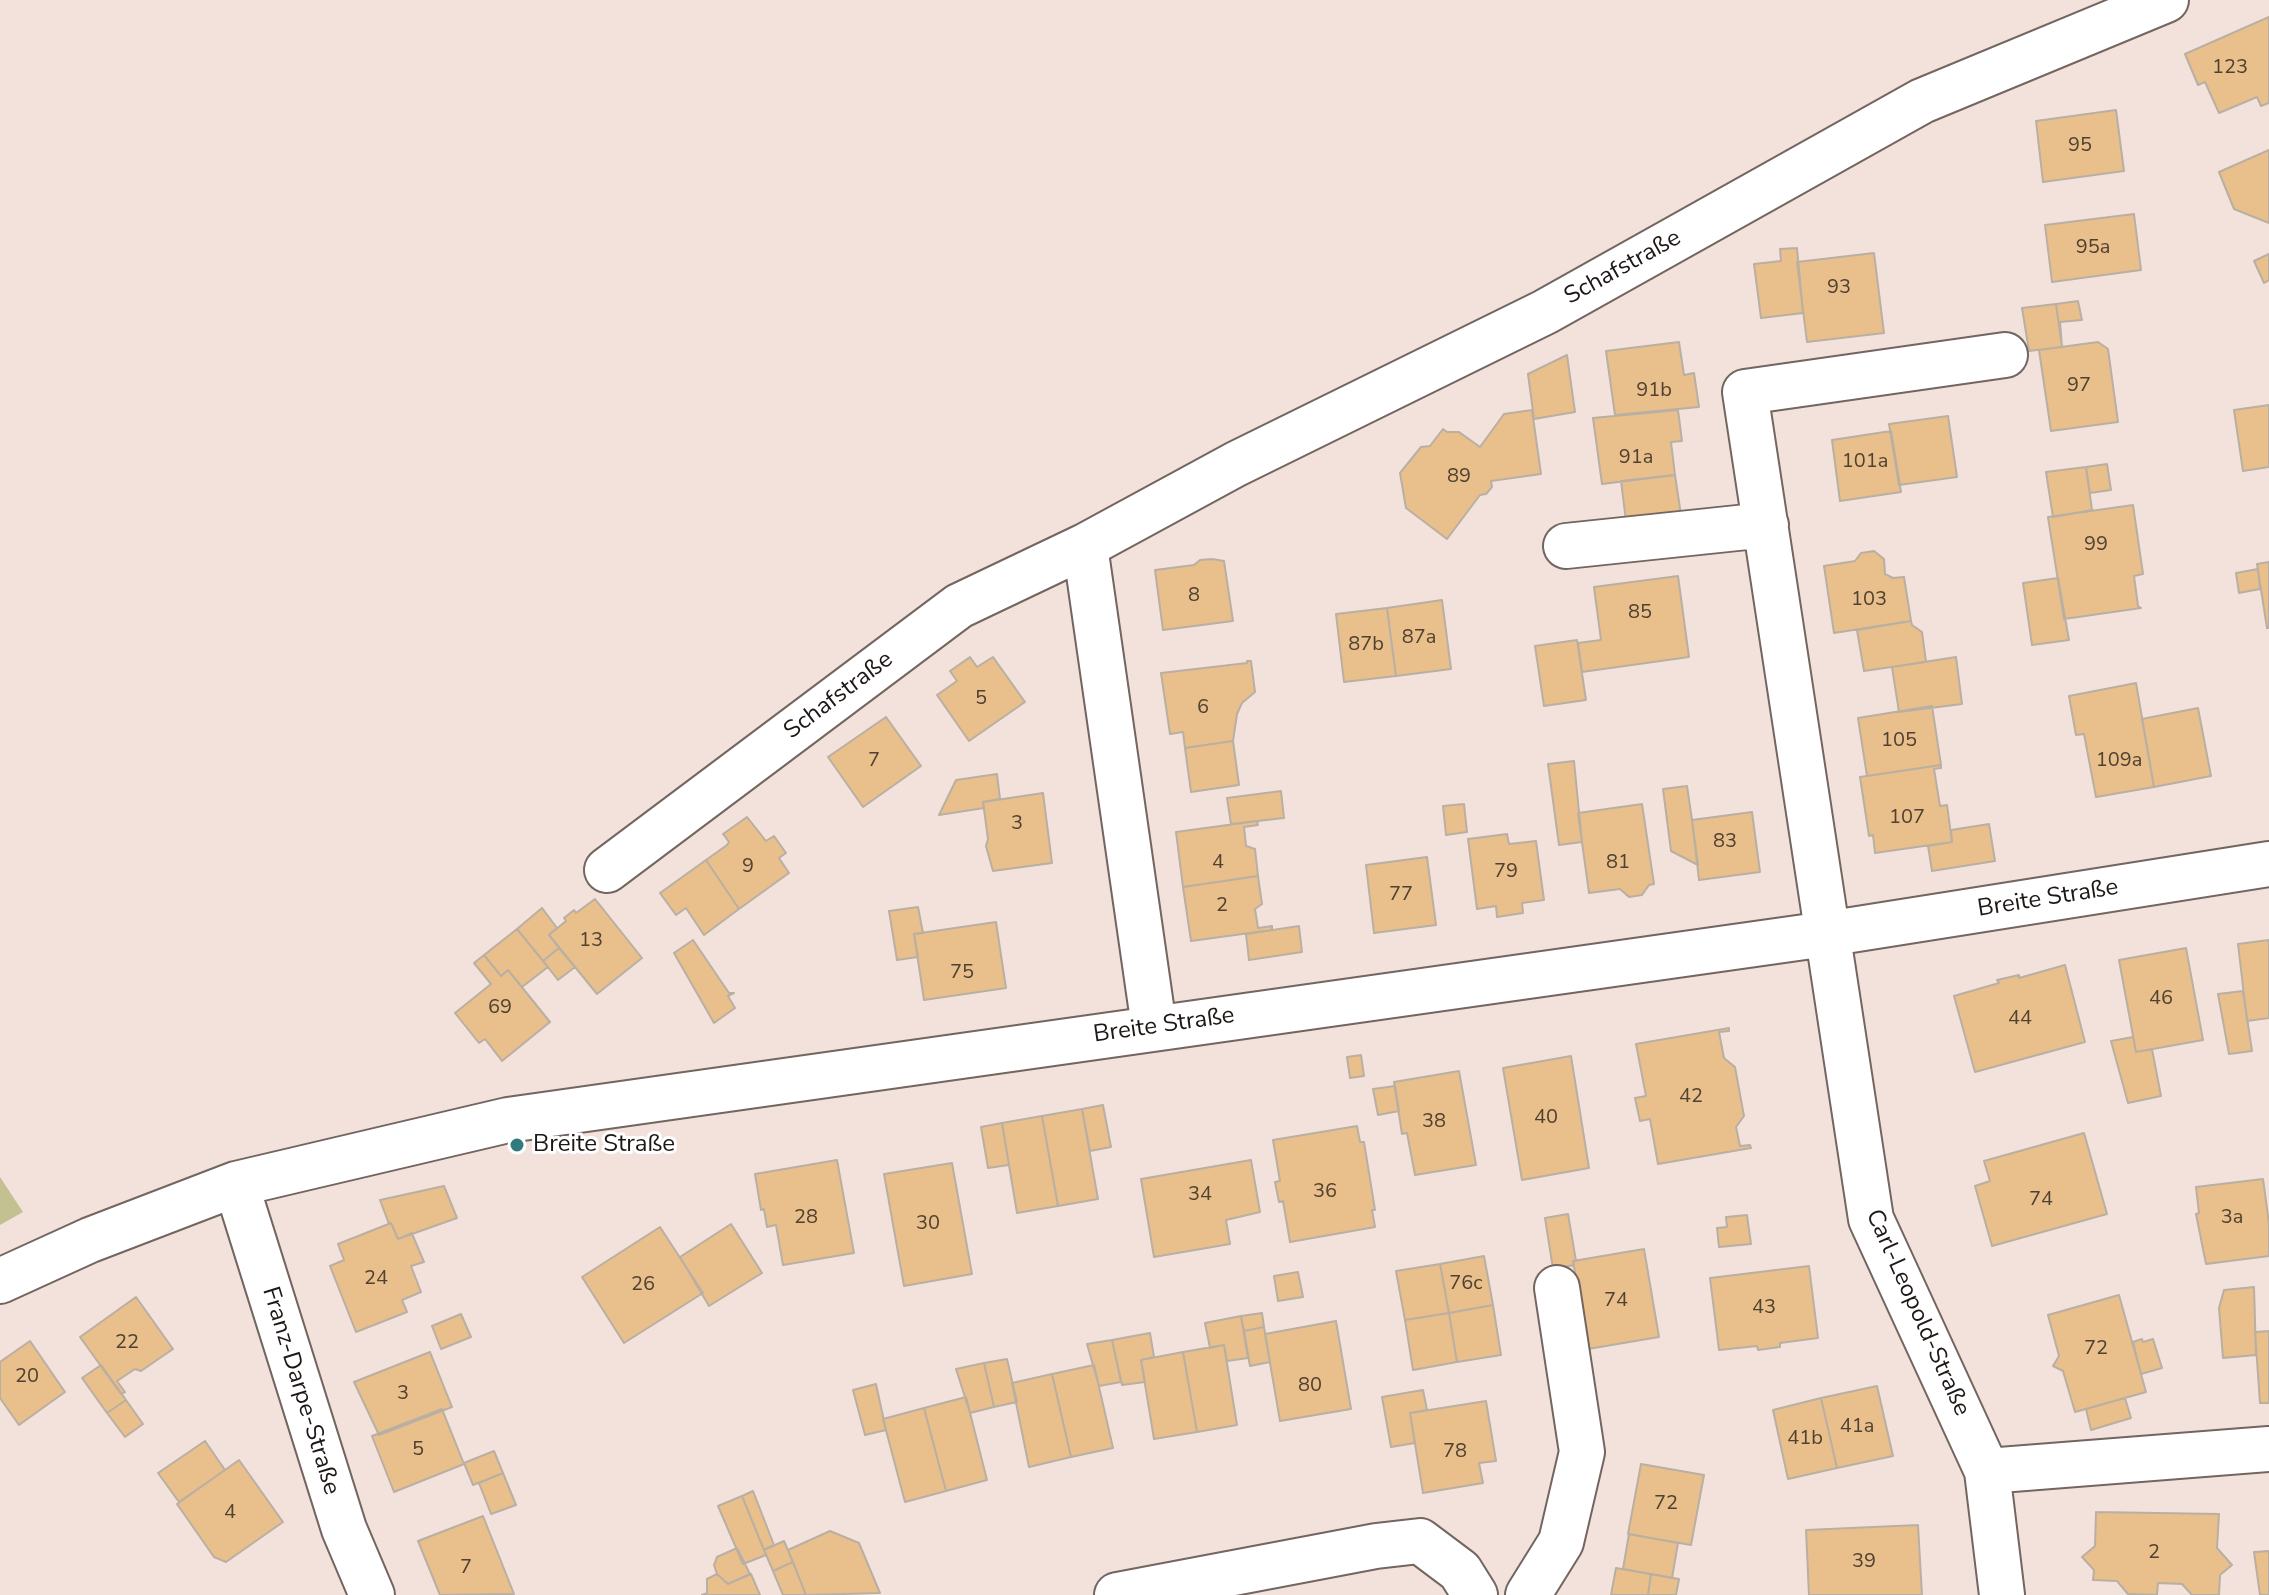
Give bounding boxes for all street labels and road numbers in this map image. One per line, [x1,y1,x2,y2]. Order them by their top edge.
street label: Schafstraße [1560,224,1686,312]
street label: Schafstraße [779,646,899,746]
street label: Breite Straße [1976,874,2120,924]
street label: Breite Straße [1092,1002,1236,1050]
street label: Carl-Leopold-Straße [1858,1205,1976,1421]
street label: Franz-Darpe-Straße [255,1284,345,1498]

